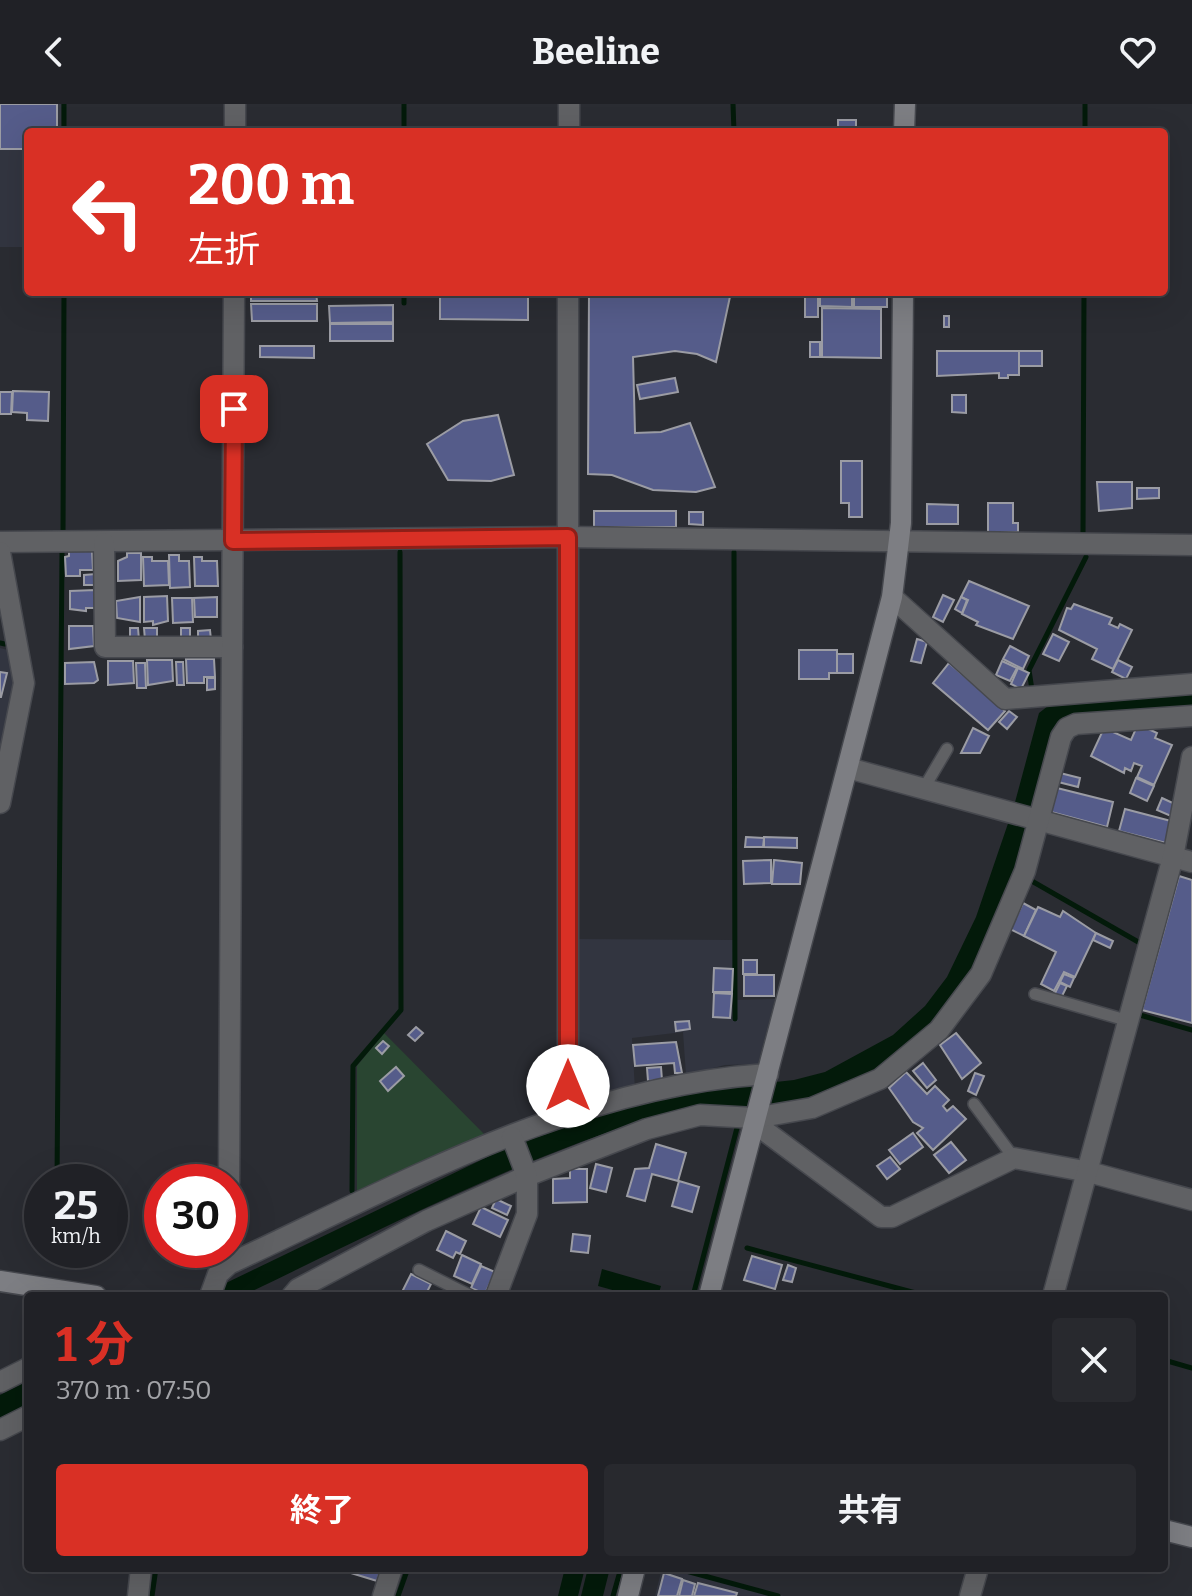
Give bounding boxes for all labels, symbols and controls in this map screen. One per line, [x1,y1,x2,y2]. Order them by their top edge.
icon: back [32,30,76,74]
text: Beeline [532,30,660,74]
icon: heart [1116,30,1160,74]
text: 200 m [188,152,354,219]
icon: left [56,160,160,264]
text: 左折 [188,228,260,272]
pin [200,375,268,443]
icon: arrive [212,387,256,431]
position arrow [526,1044,610,1128]
speed limit sign: 30 [144,1164,248,1268]
text: 25 [54,1182,98,1230]
text: km/h [51,1224,101,1248]
text: 1 分 [56,1316,133,1374]
button: close [1052,1318,1136,1402]
text: 370 m · 07:50 [56,1375,212,1406]
button: 終了 [56,1464,588,1556]
button: 共有 [604,1464,1136,1556]

